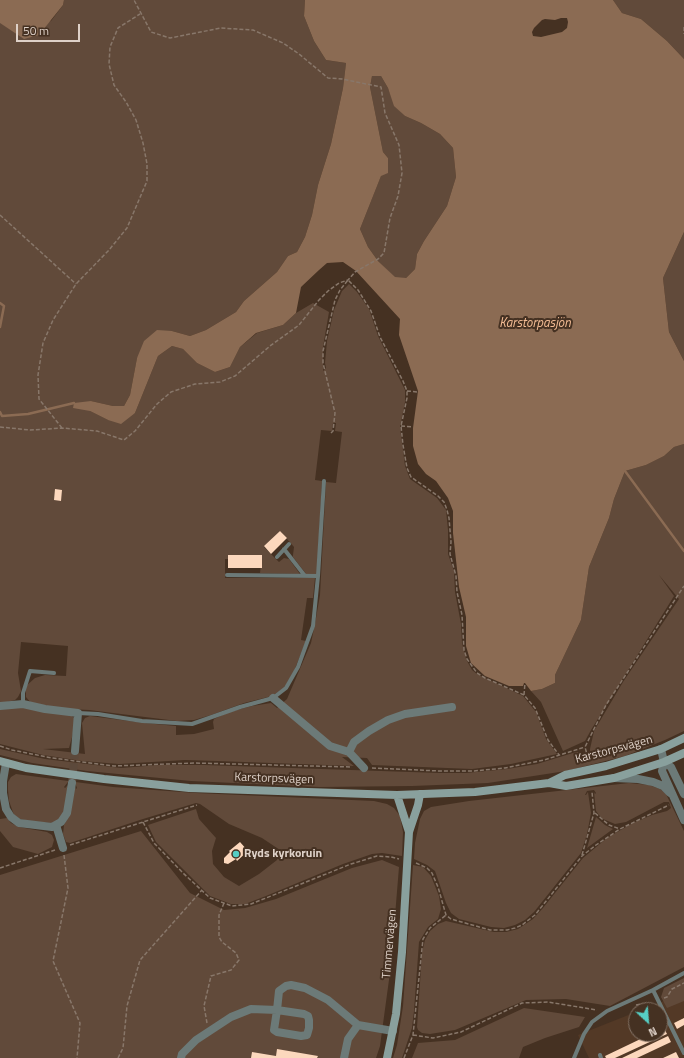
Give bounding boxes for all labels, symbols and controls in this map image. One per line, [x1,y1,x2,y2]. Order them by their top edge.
scale bar [18,16,82,42]
text: 50 m [23,21,49,40]
water label: Karstorpasjön [499,316,571,332]
street label: Karstorpsvägen [574,733,654,767]
street label: Karstorpsvägen [234,770,314,788]
place label: Ryds kyrkoruin [244,847,322,861]
marker: Ryds kyrkoruin [231,849,241,859]
street label: Timmervägen [380,909,400,979]
north arrow [628,1002,668,1042]
text: N [646,1023,660,1041]

